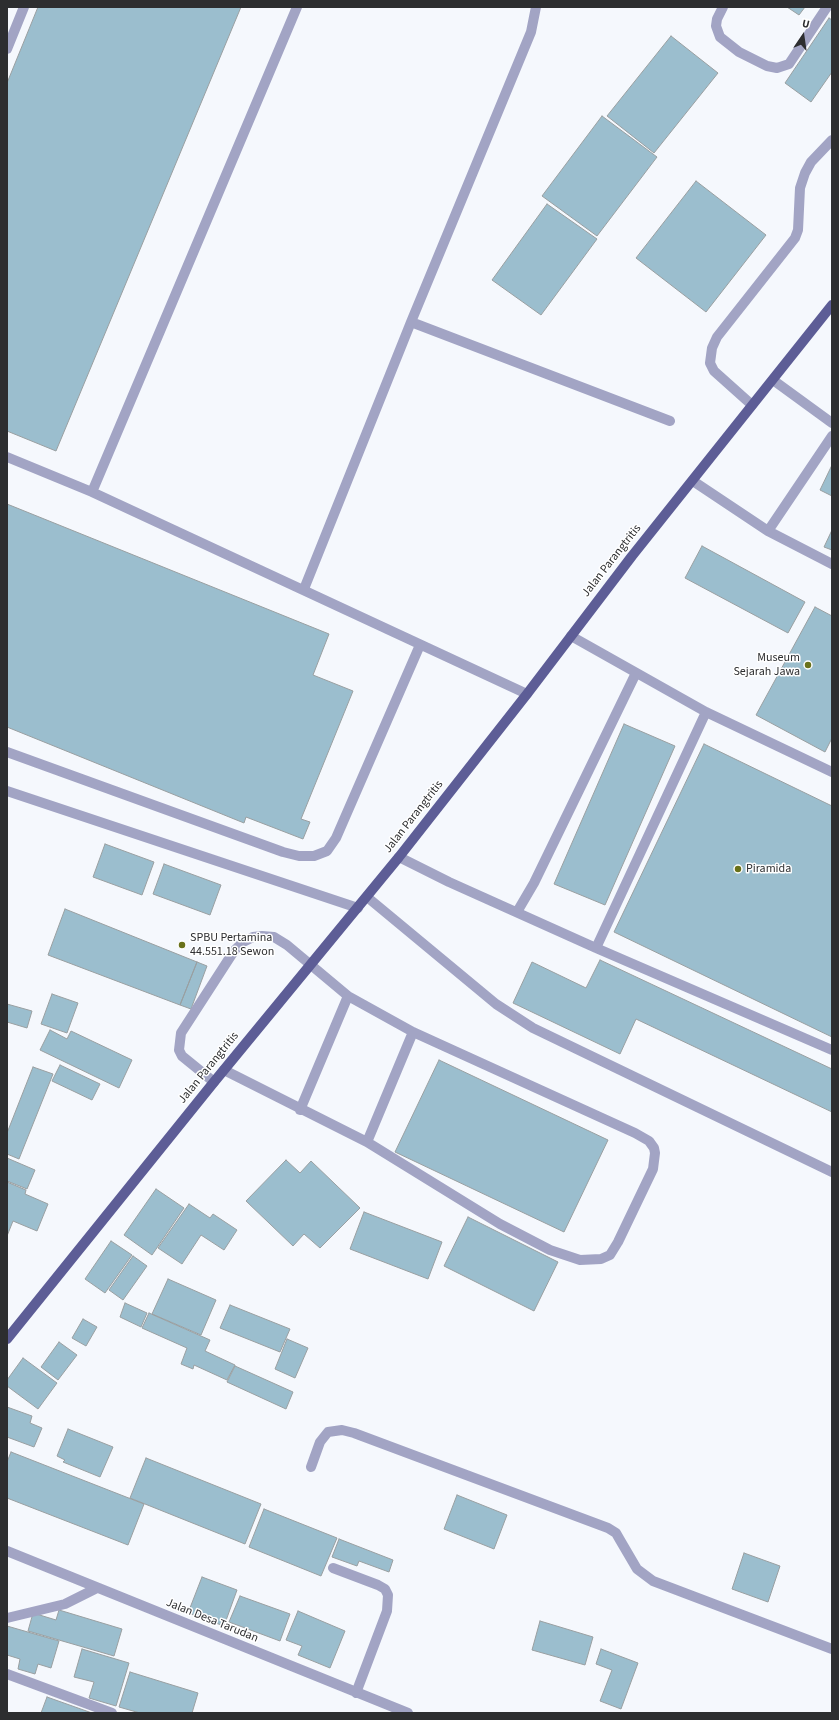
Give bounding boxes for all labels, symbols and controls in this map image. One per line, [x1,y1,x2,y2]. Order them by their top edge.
north arrow [783,16,823,56]
text: U [801,16,811,32]
street label: Jalan Parangtritis [579,522,645,600]
place label: Museum Sejarah Jawa [733,651,800,679]
marker: Museum Sejarah Jawa [803,660,813,670]
street label: Jalan Parangtritis [381,778,447,856]
place label: Piramida [746,862,791,876]
marker: Piramida [733,864,743,874]
place label: SPBU Pertamina 44.551.18 Sewon [190,931,274,959]
marker: SPBU Pertamina 44.551.18 Sewon [177,940,187,950]
street label: Jalan Parangtritis [176,1029,242,1107]
street label: Jalan Desa Tarudan [164,1596,260,1646]

